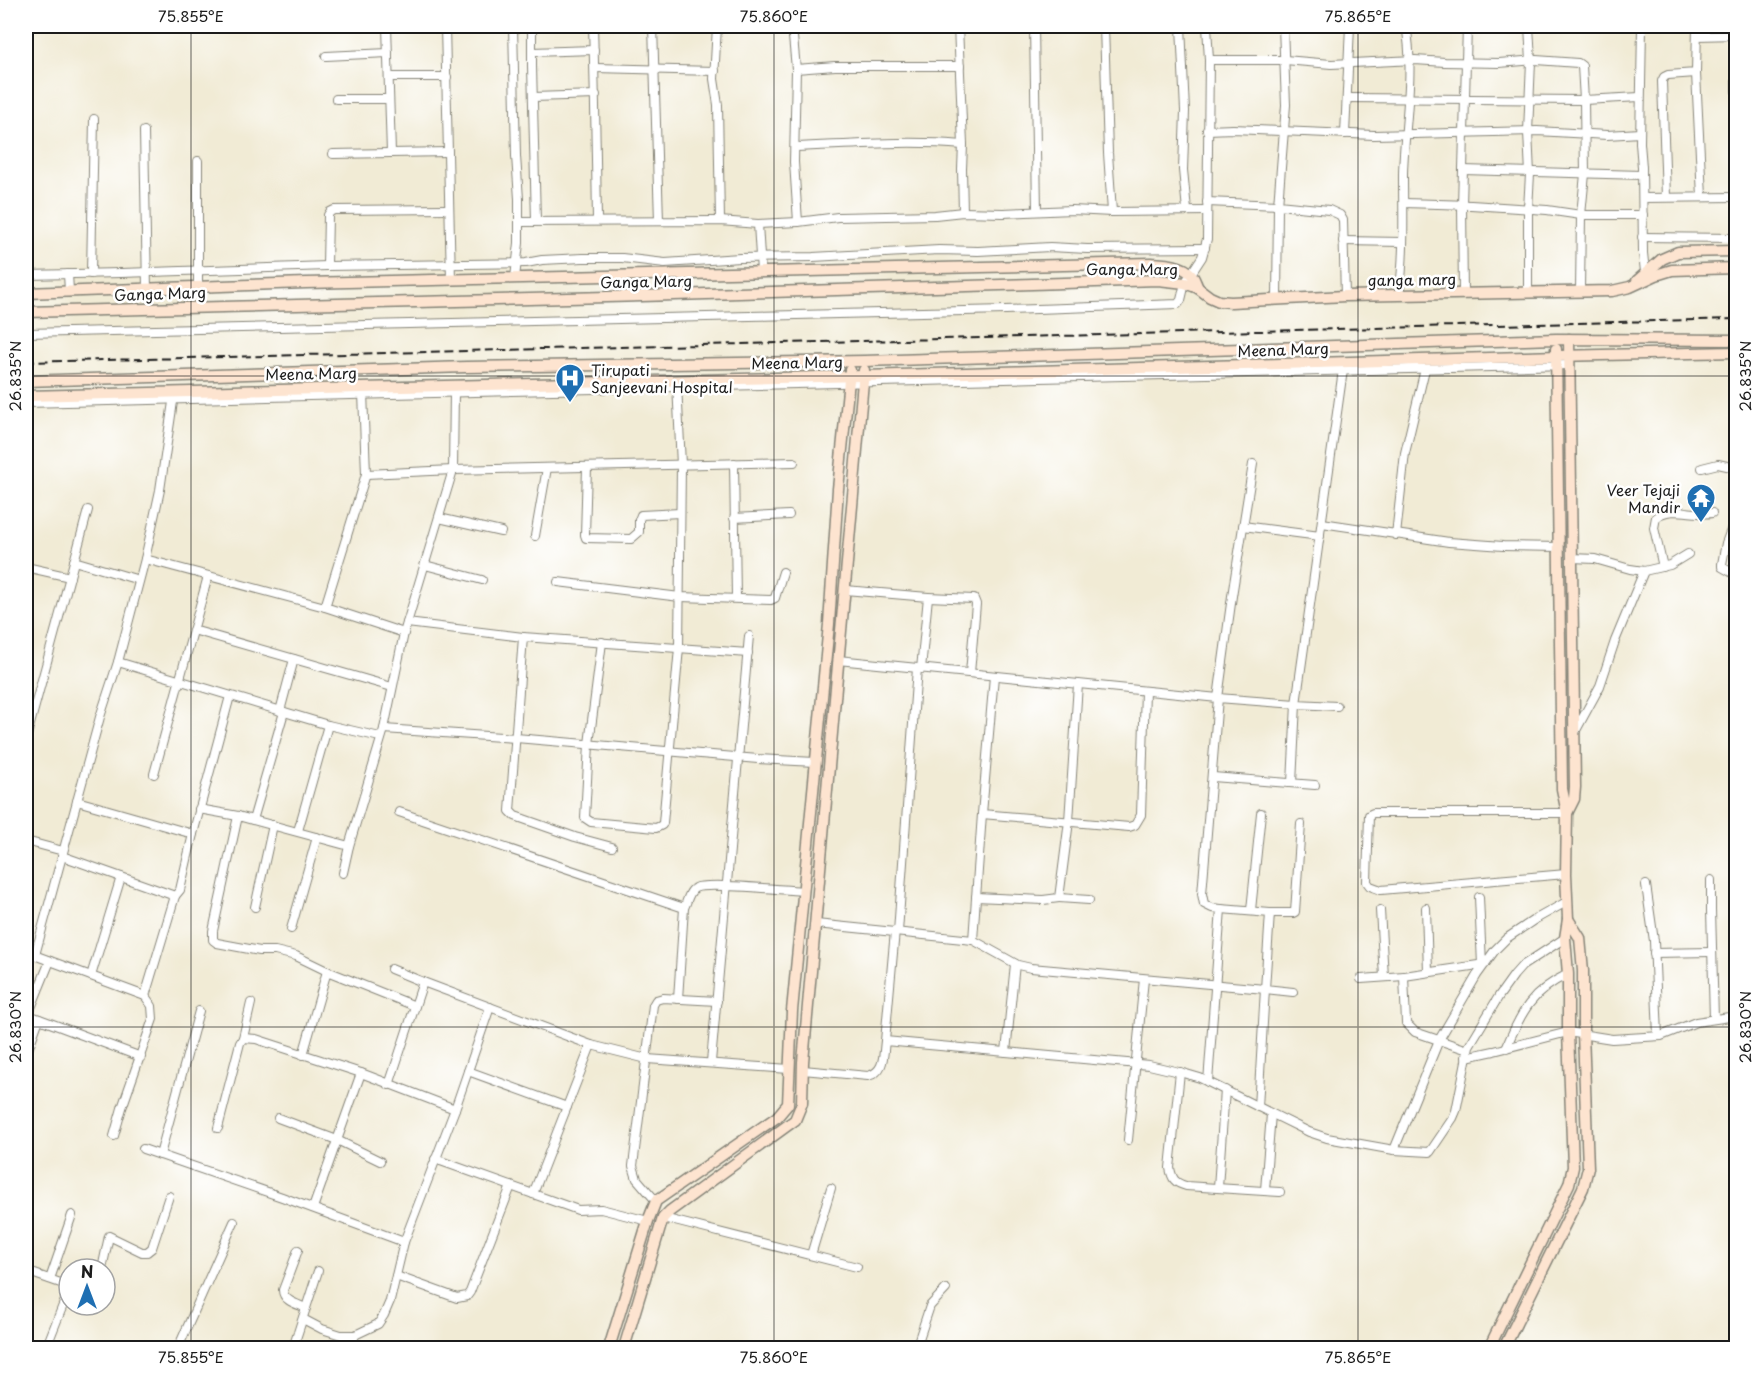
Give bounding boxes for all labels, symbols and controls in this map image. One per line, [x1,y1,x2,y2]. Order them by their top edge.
text: 75.855°E [158,4,224,27]
text: 75.860°E [740,4,808,27]
text: 75.865°E [1325,4,1391,27]
street label: Ganga Marg [1086,257,1178,280]
street label: ganga marg [1368,267,1456,291]
street label: Ganga Marg [600,269,692,293]
street label: Ganga Marg [114,280,206,306]
street label: Meena Marg [1237,336,1329,362]
text: 26.835°N [3,341,26,411]
text: 26.835°N [1733,341,1756,411]
street label: Meena Marg [751,350,843,374]
place label: Tirupati Sanjeevani Hospital [591,358,733,398]
street label: Meena Marg [265,361,357,385]
hospital icon: Tirupati Sanjeevani Hospital [554,362,586,404]
place label: Veer Tejaji Mandir [1607,478,1680,518]
temple icon: Veer Tejaji Mandir [1685,482,1717,524]
text: 26.830°N [3,991,26,1063]
text: 26.830°N [1733,991,1756,1063]
north arrow [57,1257,117,1317]
text: N [81,1259,93,1283]
text: 75.855°E [158,1345,224,1368]
text: 75.860°E [740,1345,808,1368]
text: 75.865°E [1325,1345,1391,1368]

